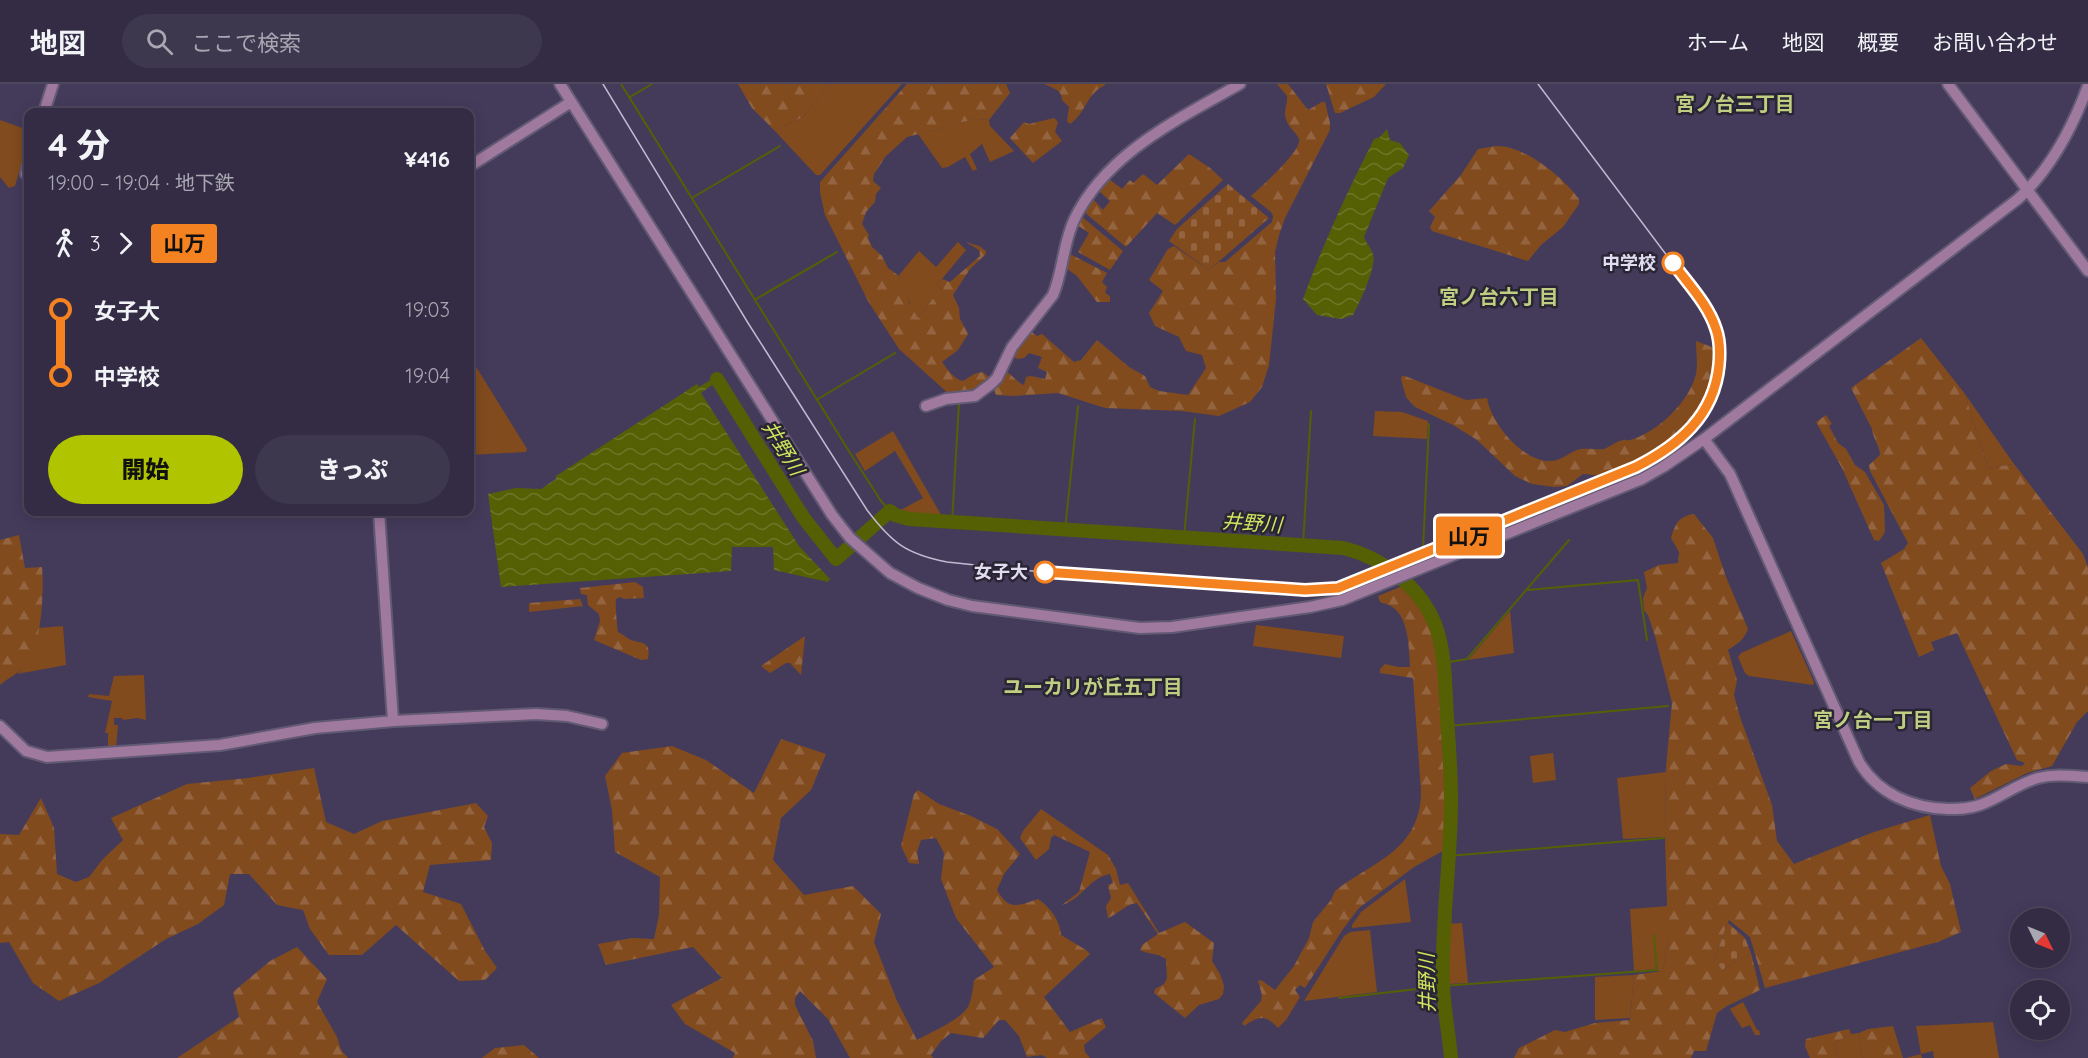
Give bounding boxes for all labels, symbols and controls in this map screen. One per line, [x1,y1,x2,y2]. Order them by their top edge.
search box [122,14,542,68]
text: 地図 [30,25,86,60]
icon: search [143,25,176,58]
text: ここで検索 [191,29,301,57]
text: ホーム [1687,29,1749,55]
text: 地図 [1782,29,1824,55]
text: 概要 [1857,29,1899,55]
text: お問い合わせ [1932,29,2058,55]
district label: 宮ノ台三丁目 [1675,91,1795,116]
text: 4 分 [48,124,110,165]
text: ¥416 [404,145,450,173]
text: 19:00 – 19:04 · 地下鉄 [48,170,235,195]
icon: walk [48,227,81,260]
icon: forward [109,227,142,260]
text: 山万 [163,230,205,256]
text: 3 [90,231,100,256]
place label: 中学校 [1602,251,1656,274]
marker: 中学校 [1662,252,1684,274]
district label: 宮ノ台六丁目 [1439,284,1559,309]
text: 女子大 [94,297,160,325]
text: 19:03 [405,297,450,322]
text: 中学校 [94,363,160,391]
text: 19:04 [405,363,450,388]
water label: 井野川 [757,416,811,481]
button: 開始 [48,435,243,504]
button: きっぷ [255,435,450,504]
water label: 井野川 [1221,508,1285,537]
line badge: 山万 [1442,516,1496,556]
text: 山万 [1448,523,1490,549]
place label: 女子大 [974,560,1028,583]
marker: 女子大 [1034,561,1056,583]
district label: ユーカリが丘五丁目 [1003,674,1183,699]
district label: 宮ノ台一丁目 [1813,707,1933,732]
north arrow [2010,908,2070,968]
map controls [2010,908,2070,1040]
water label: 井野川 [1413,951,1440,1013]
button: locate [2010,980,2070,1040]

